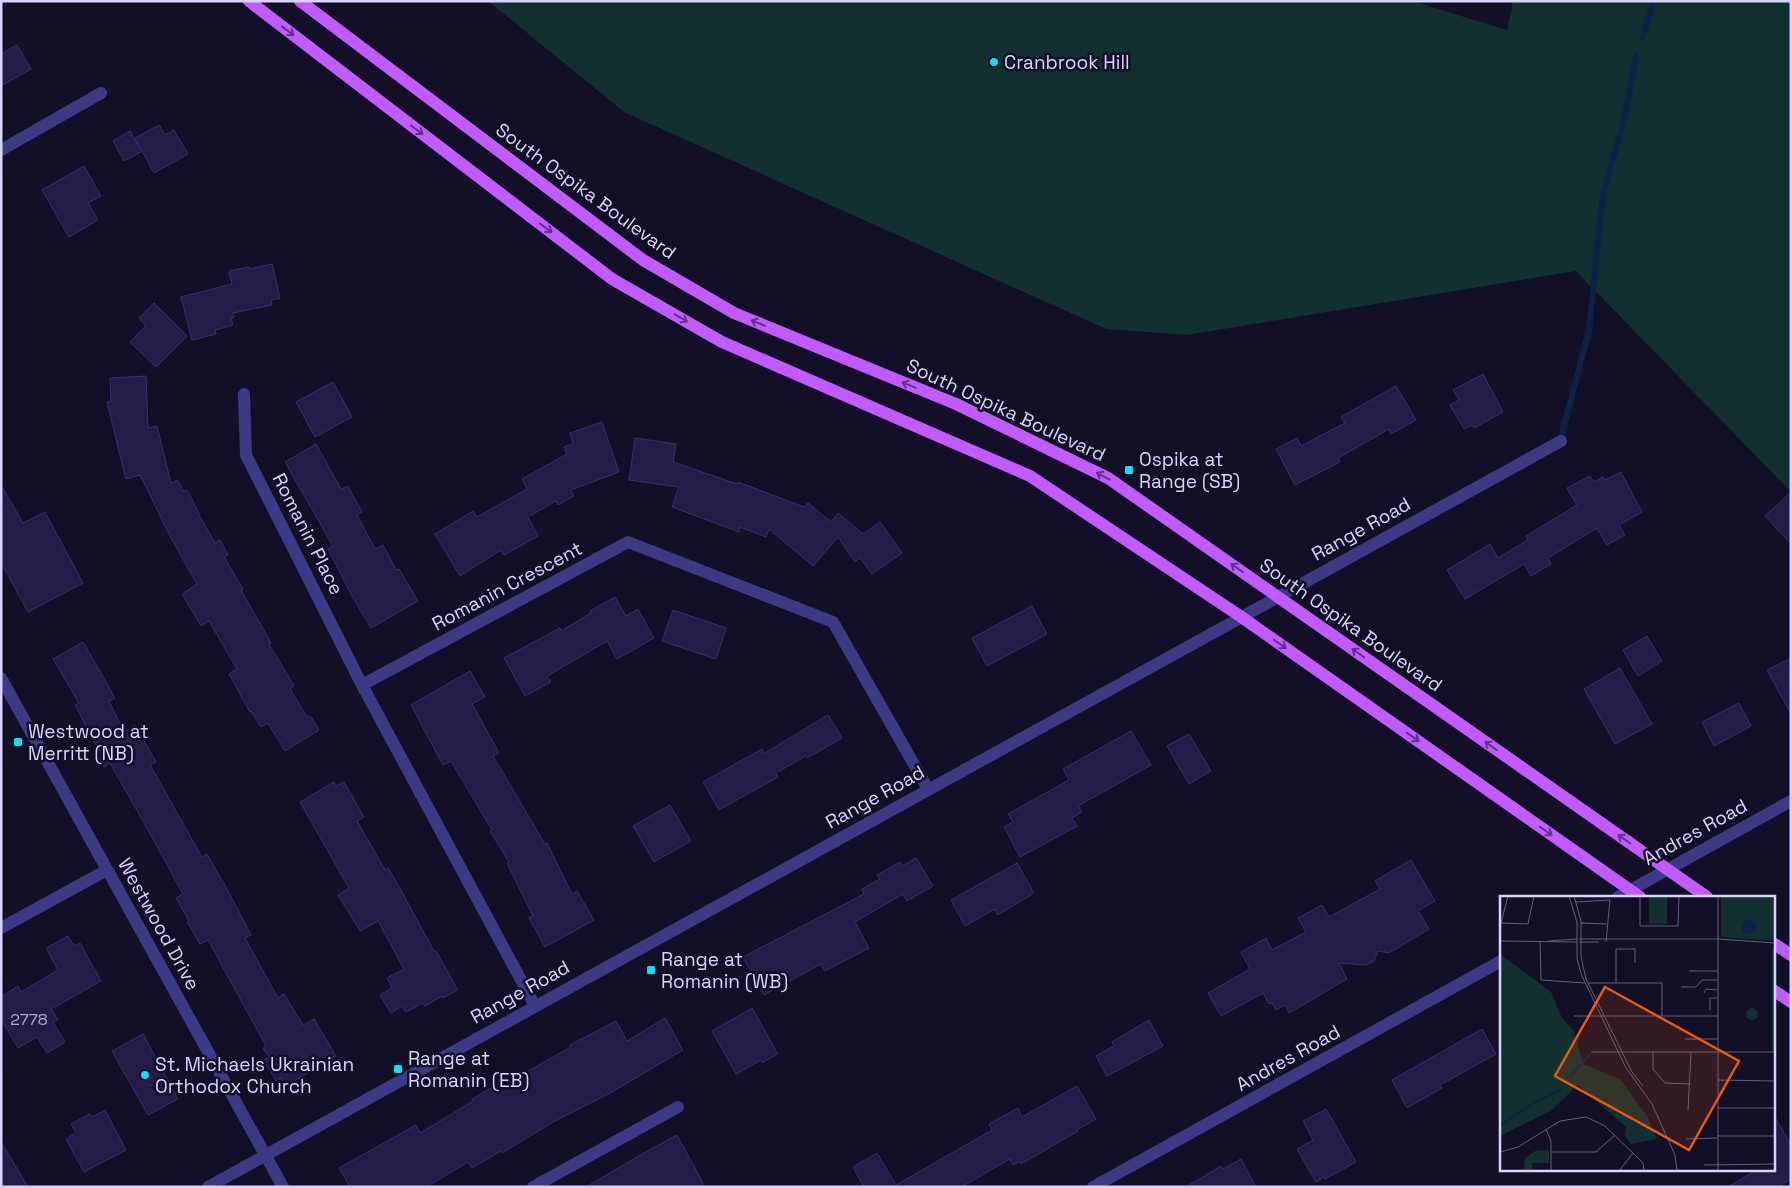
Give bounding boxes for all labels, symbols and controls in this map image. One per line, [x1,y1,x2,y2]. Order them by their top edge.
one-way arrow [281,26,295,36]
place label: Cranbrook Hill [1004,50,1130,75]
marker: Cranbrook Hill [988,56,1000,68]
street label: South Ospika Boulevard [491,117,681,265]
one-way arrow [410,124,423,135]
one-way arrow [539,223,553,233]
one-way arrow [673,314,687,324]
one-way arrow [751,318,766,328]
street label: South Ospika Boulevard [902,353,1110,467]
one-way arrow [902,379,917,389]
place label: Ospika at Range (SB) [1139,447,1240,494]
marker: Ospika at Range (SB) [1123,464,1135,476]
street label: Romanin Place [267,469,349,599]
one-way arrow [1096,471,1111,481]
street label: Range Road [1307,492,1415,566]
street label: Romanin Crescent [427,536,587,636]
street label: South Ospika Boulevard [1255,553,1447,697]
one-way arrow [1230,563,1244,573]
one-way arrow [1273,639,1287,649]
one-way arrow [1351,648,1365,658]
place label: Westwood at Merritt (NB) [28,719,149,766]
one-way arrow [1406,732,1419,743]
marker: Westwood at Merritt (NB) [12,736,24,748]
one-way arrow [1484,741,1498,751]
street label: Range Road [821,760,929,834]
street label: Andres Road [1638,793,1752,871]
one-way arrow [1539,826,1553,836]
one-way arrow [1617,834,1631,844]
street label: Westwood Drive [112,854,206,994]
inset map [1500,896,1774,1170]
place label: Range at Romanin (WB) [661,947,788,994]
street label: Range Road [466,955,574,1029]
marker: Range at Romanin (WB) [645,964,657,976]
house number: 2778 [10,1009,48,1030]
street label: Andres Road [1231,1019,1345,1097]
place label: Range at Romanin (EB) [408,1046,529,1093]
place label: St. Michaels Ukrainian Orthodox Church [155,1052,354,1099]
marker: Range at Romanin (EB) [392,1063,404,1075]
marker: St. Michaels Ukrainian Orthodox Church [139,1069,151,1081]

